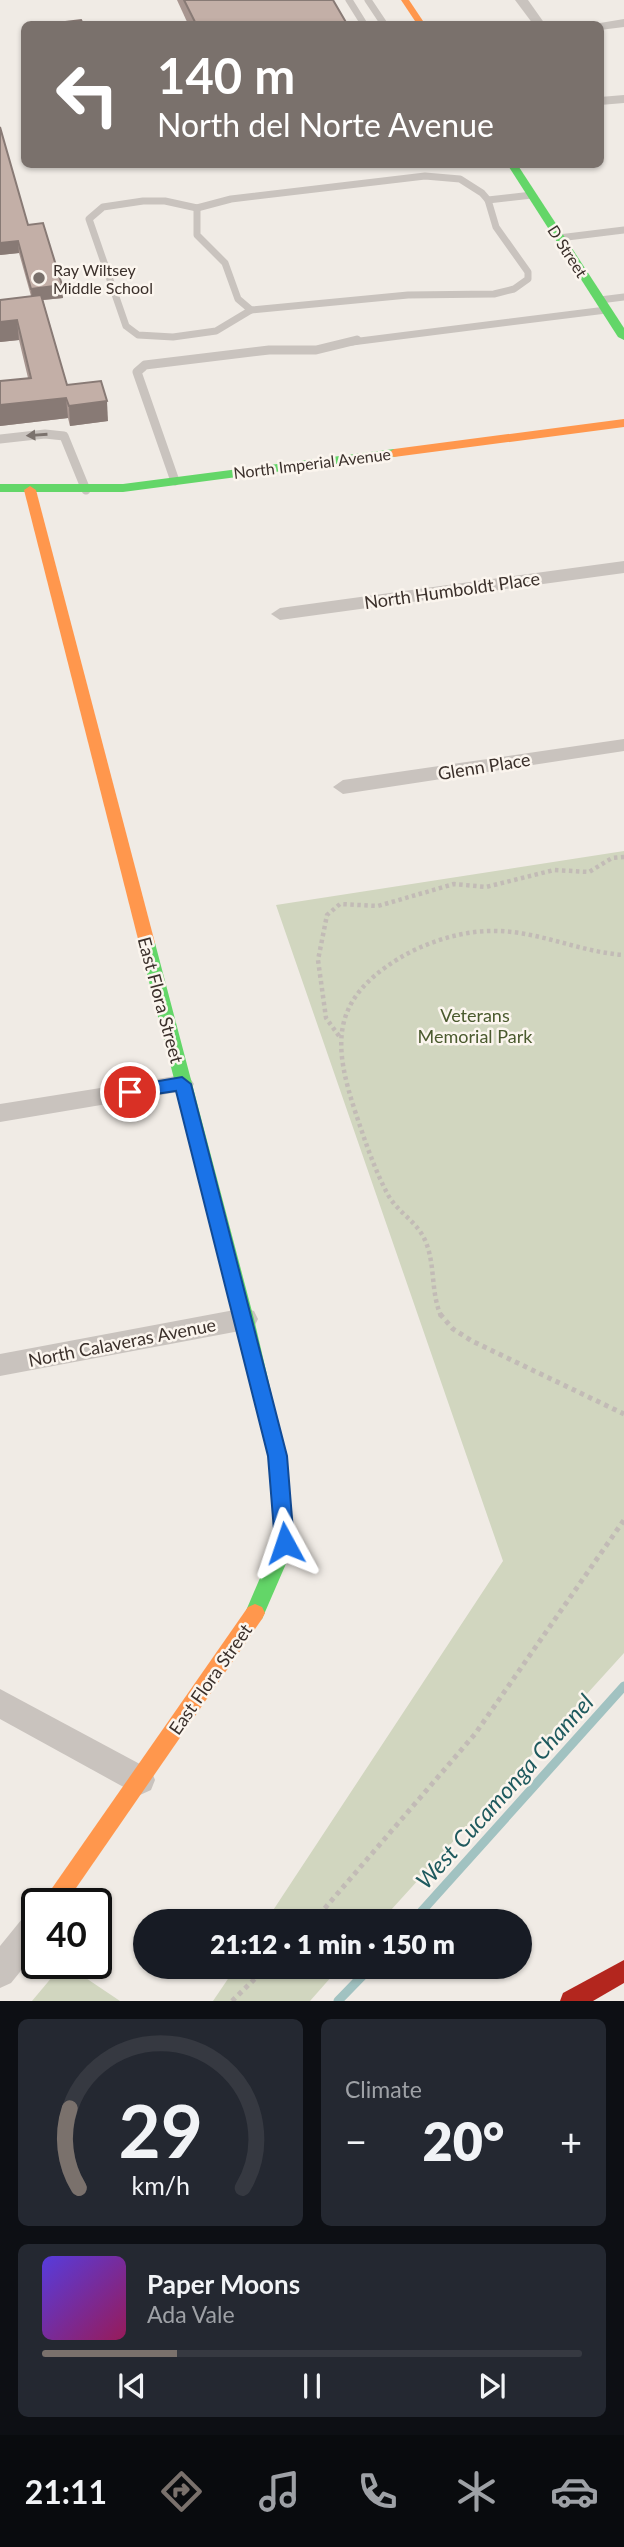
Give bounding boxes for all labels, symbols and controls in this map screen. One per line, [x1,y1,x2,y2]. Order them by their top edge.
text: 140 m [157,46,295,104]
icon: left [42,49,133,140]
text: North del Norte Avenue [157,105,494,144]
street label: D Street [544,221,592,281]
place label: Ray Wiltsey Middle School [53,260,153,297]
marker: Ray Wiltsey Middle School [31,270,47,286]
one-way arrow [26,430,48,441]
street label: North Imperial Avenue [232,444,392,482]
street label: North Humboldt Place [363,567,541,613]
street label: Glenn Place [436,748,532,784]
street label: East Flora Street [134,934,189,1066]
park label: Veterans Memorial Park [418,1004,533,1047]
pin [100,1062,160,1122]
icon: arrive [111,1073,149,1111]
street label: North Calaveras Avenue [26,1313,218,1371]
position arrow [248,1506,322,1580]
street label: East Flora Street [164,1619,257,1739]
water label: West Cucamonga Channel [409,1688,599,1894]
speed limit sign: 40 [21,1888,112,1979]
text: 21:12 · 1 min · 150 m [210,1928,455,1960]
text: Climate [345,2075,422,2103]
text: 29 [118,2087,203,2175]
text: 20° [423,2110,504,2172]
text: − [345,2118,367,2164]
text: + [560,2118,582,2164]
text: km/h [131,2170,190,2200]
text: Paper Moons [147,2268,300,2300]
text: Ada Vale [147,2300,235,2328]
icon: previous [113,2367,151,2405]
icon: pause [293,2367,331,2405]
icon: next [473,2367,511,2405]
icon: directions [157,2467,206,2516]
icon: music [255,2467,304,2516]
icon: phone [353,2467,402,2516]
icon: climate [452,2467,501,2516]
icon: car [550,2467,599,2516]
text: 21:11 [25,2472,107,2511]

